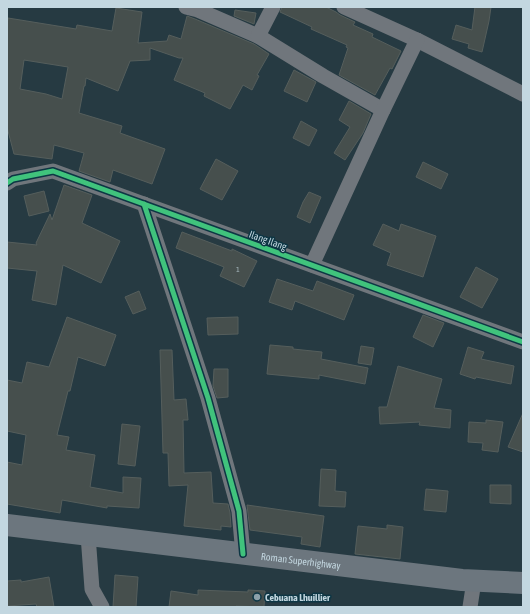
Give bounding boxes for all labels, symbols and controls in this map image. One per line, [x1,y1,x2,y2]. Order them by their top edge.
street label: Ilang Ilang [247,229,289,253]
house number: 1 [236,265,240,274]
street label: Roman Superhighway [260,551,341,571]
marker: Cebuana Lhuillier [252,592,262,602]
place label: Cebuana Lhuillier [265,592,331,603]

